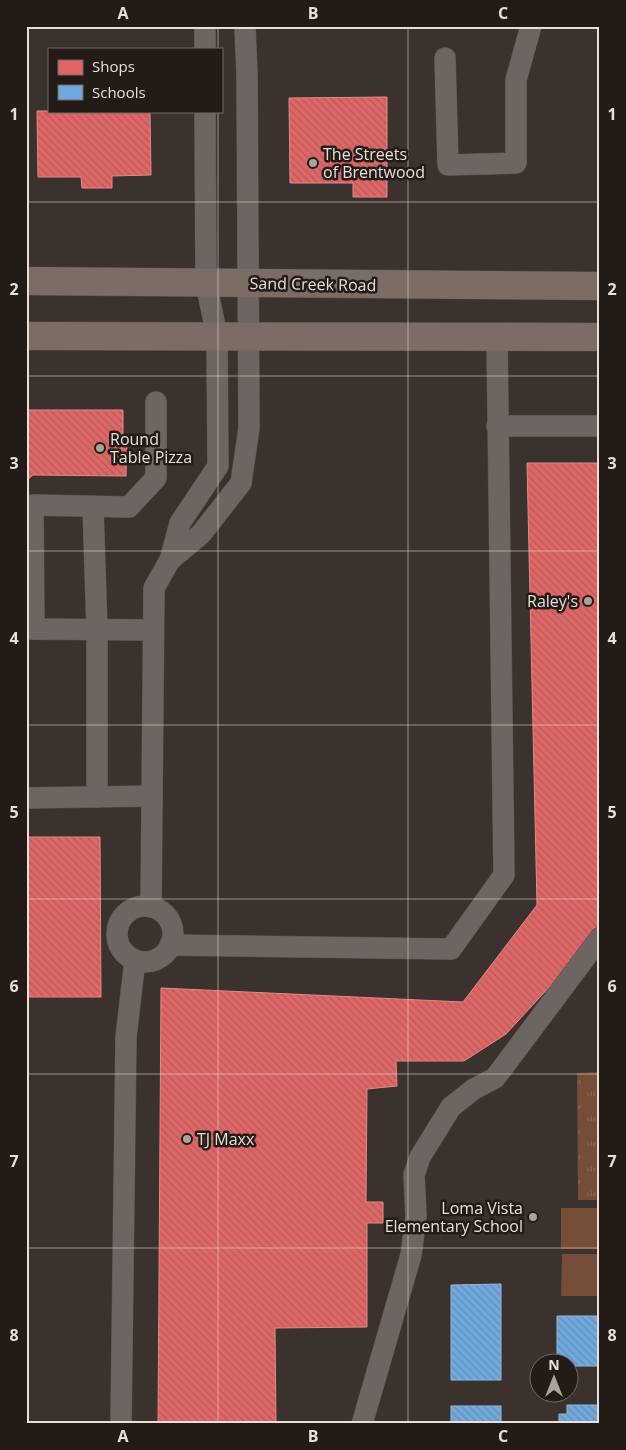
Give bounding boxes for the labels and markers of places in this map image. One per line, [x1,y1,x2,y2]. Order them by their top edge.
place label: The Streets of Brentwood [323,143,425,183]
marker: The Streets of Brentwood [307,157,319,169]
place label: Round Table Pizza [110,428,192,468]
marker: Round Table Pizza [94,442,106,454]
place label: Raley's [527,590,578,612]
marker: Raley's [582,595,594,607]
place label: TJ Maxx [197,1128,255,1150]
marker: TJ Maxx [181,1133,193,1145]
place label: Loma Vista Elementary School [385,1197,523,1237]
marker: Loma Vista Elementary School [527,1211,539,1223]

